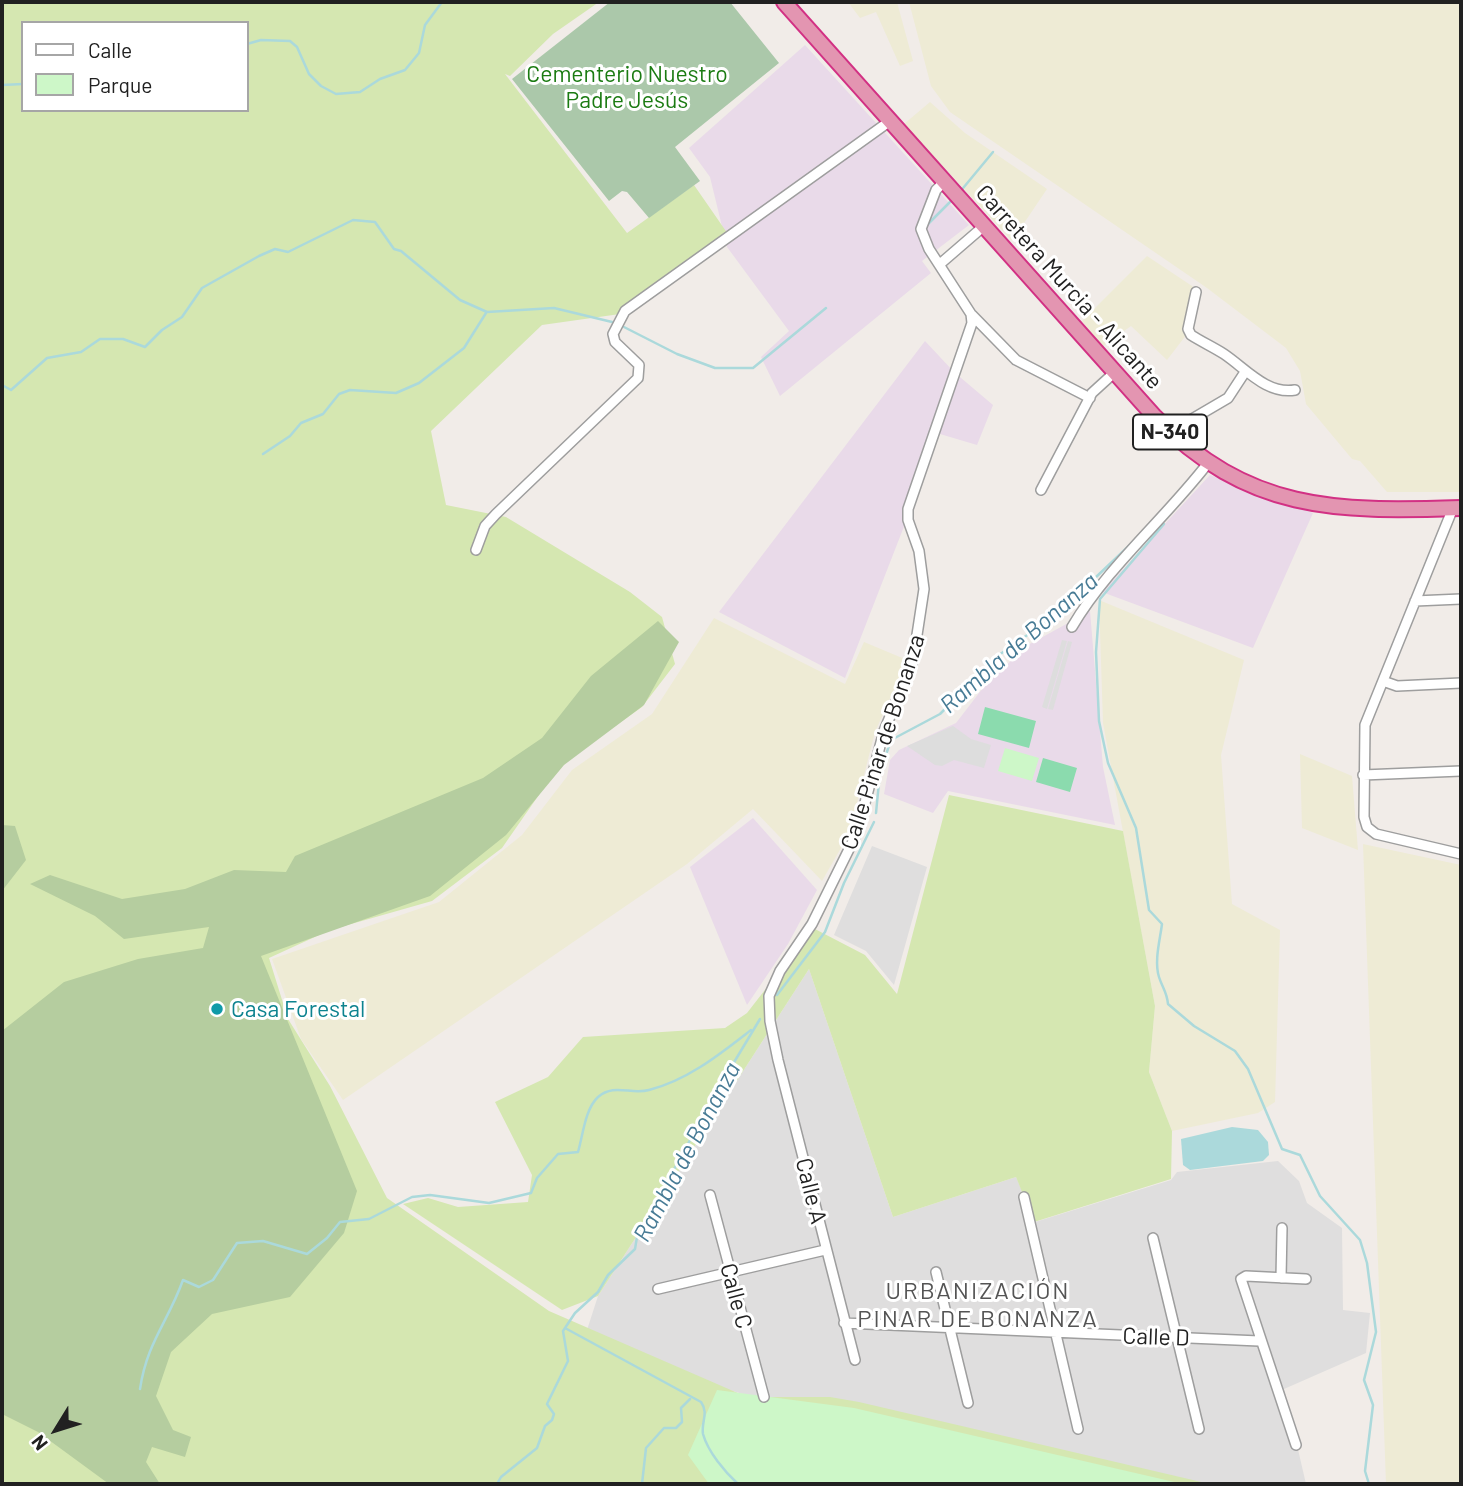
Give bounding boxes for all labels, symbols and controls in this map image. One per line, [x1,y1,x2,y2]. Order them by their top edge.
legend [21,21,248,112]
text: Calle [88,37,132,62]
park label: Cementerio Nuestro Padre Jesús [526,60,728,114]
text: Parque [88,72,153,97]
street label: Carretera Murcia - Alicante [970,179,1168,395]
road number: N-340 [1133,414,1207,450]
water label: Rambla de Bonanza [934,567,1104,719]
street label: Calle Pinar de Bonanza [835,631,931,853]
place label: Casa Forestal [231,995,365,1023]
marker: Casa Forestal [209,1001,225,1017]
water label: Rambla de Bonanza [627,1057,747,1247]
street label: Calle A [790,1155,832,1227]
street label: Calle C [714,1260,758,1332]
district label: URBANIZACIÓN PINAR DE BONANZA [859,1277,1097,1333]
street label: Calle D [1122,1322,1190,1352]
north arrow [21,1395,91,1465]
text: N [26,1431,52,1455]

